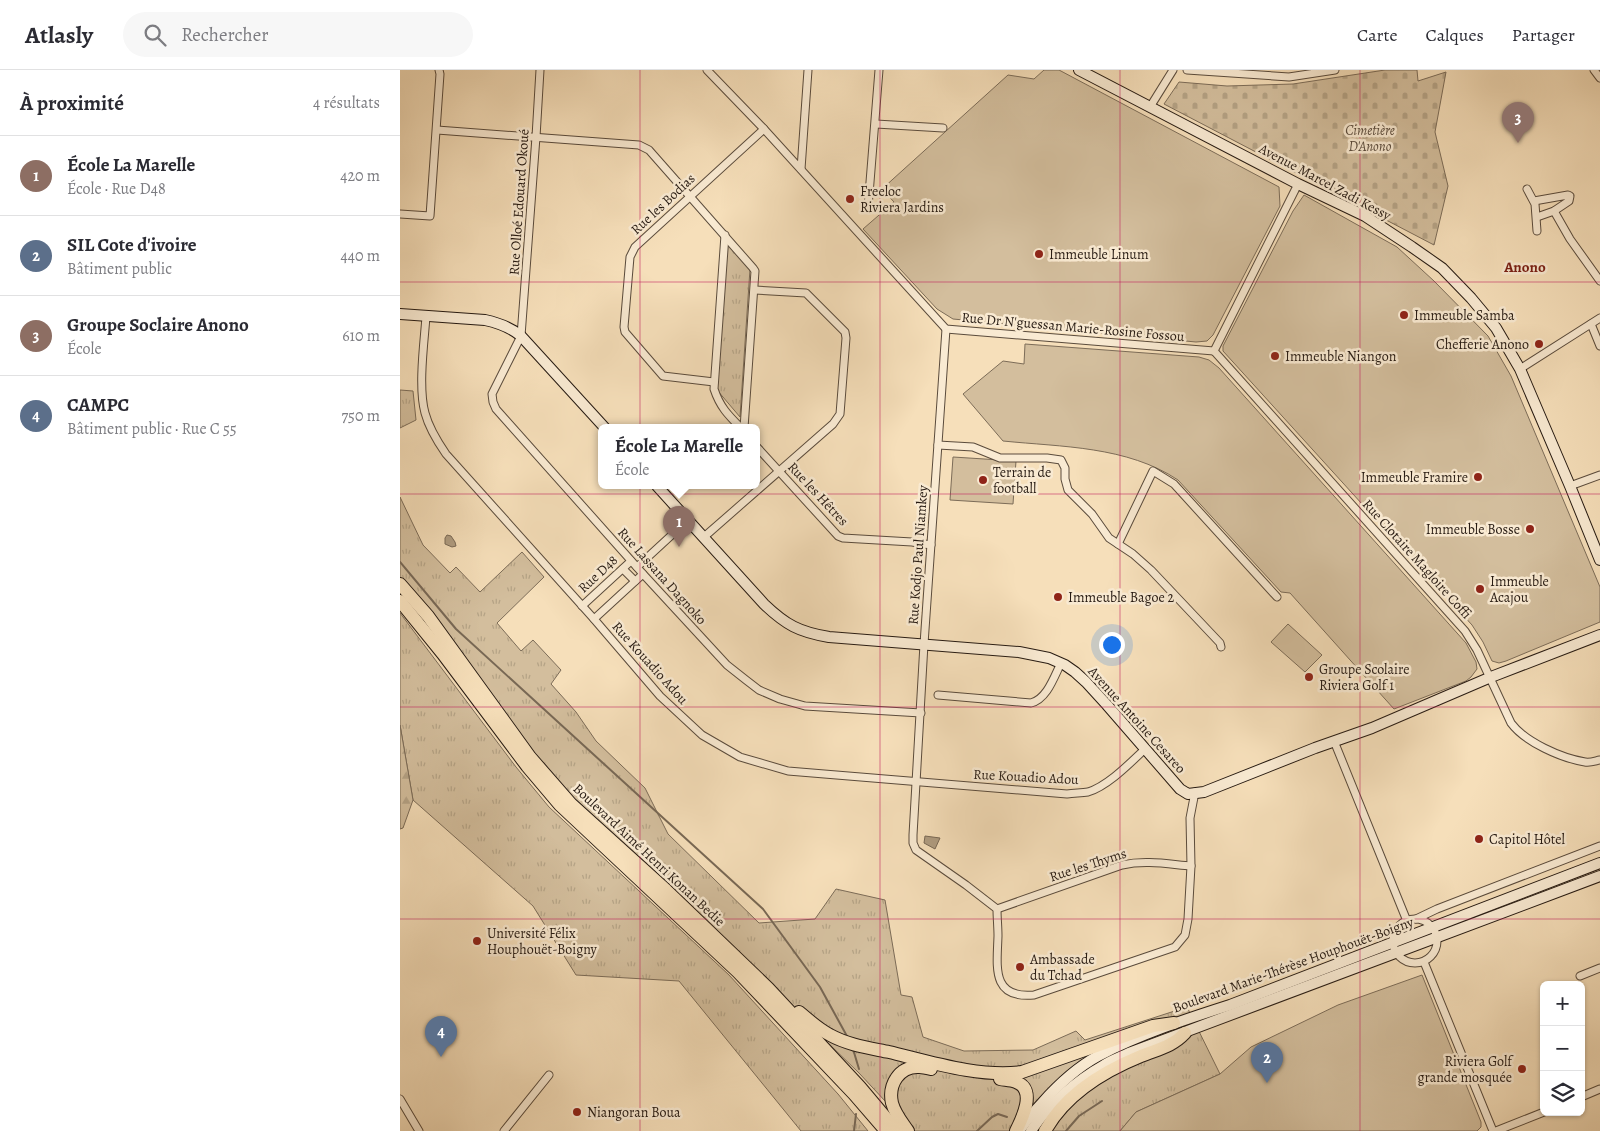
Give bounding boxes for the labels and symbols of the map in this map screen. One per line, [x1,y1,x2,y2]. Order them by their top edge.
pin: 3 [1502,102,1534,143]
park label: Cimetière D'Anono [1345,121,1395,156]
street label: Rue Olloé Edouard Okoué [504,128,534,276]
street label: Avenue Marcel Zadi Kessy [1255,139,1395,225]
street label: Rue les Bodias [627,169,699,239]
place label: Freeloc Riviera Jardins [860,182,944,217]
marker: Freeloc Riviera Jardins [844,193,856,205]
place label: Immeuble Linum [1049,245,1149,264]
marker: Immeuble Linum [1033,248,1045,260]
district label: Anono [1503,257,1546,277]
place label: Immeuble Samba [1414,306,1515,325]
street label: Rue Dr N'guessan Marie-Rosine Fossou [961,308,1186,346]
marker: Immeuble Samba [1398,309,1410,321]
place label: Chefferie Anono [1436,335,1529,354]
marker: Chefferie Anono [1533,338,1545,350]
place label: Immeuble Niangon [1285,347,1397,366]
marker: Immeuble Niangon [1269,350,1281,362]
street label: Rue les Hêtres [783,458,853,530]
place label: Terrain de football [993,463,1051,498]
place label: Immeuble Framire [1361,468,1468,487]
marker: Immeuble Framire [1472,471,1484,483]
marker: Terrain de football [977,474,989,486]
street label: Rue Kodjo Paul Niamkey [904,484,932,625]
street label: Rue Clotaire Magloire Coffi [1358,495,1476,623]
pin: 1 [663,506,695,547]
place label: Immeuble Bosse [1426,520,1520,539]
street label: Rue Lassana Dagnoko [613,523,711,629]
marker: Immeuble Bosse [1524,523,1536,535]
street label: Rue D48 [574,551,622,597]
place label: Immeuble Acajou [1489,572,1549,607]
marker: Immeuble Acajou [1474,583,1486,595]
place label: Immeuble Bagoe 2 [1068,588,1175,607]
marker: Immeuble Bagoe 2 [1052,591,1064,603]
street label: Rue Kouadio Adou [608,617,693,709]
your location [1099,632,1125,658]
place label: Groupe Scolaire Riviera Golf 1 [1319,660,1409,695]
street label: Avenue Antoine Cesareo [1083,662,1190,778]
marker: Groupe Scolaire Riviera Golf 1 [1303,671,1315,683]
street label: Rue Kouadio Adou [973,765,1080,789]
street label: Boulevard Aimé Henri Konan Bedie [569,779,729,931]
place label: Capitol Hôtel [1489,830,1566,849]
marker: Capitol Hôtel [1473,833,1485,845]
street label: Rue les Thyms [1047,844,1129,886]
street label: Boulevard Marie-Thérèse Houphouët-Boigny [1170,912,1417,1017]
place label: Université Félix Houphouët-Boigny [487,924,598,959]
marker: Université Félix Houphouët-Boigny [471,935,483,947]
place label: Ambassade du Tchad [1029,950,1095,985]
marker: Ambassade du Tchad [1014,961,1026,973]
pin: 4 [425,1016,457,1057]
pin: 2 [1251,1042,1283,1083]
place label: Riviera Golf grande mosquée [1417,1052,1514,1087]
marker: Riviera Golf grande mosquée [1516,1063,1528,1075]
place label: Niangoran Boua [587,1103,681,1122]
marker: Niangoran Boua [571,1106,583,1118]

